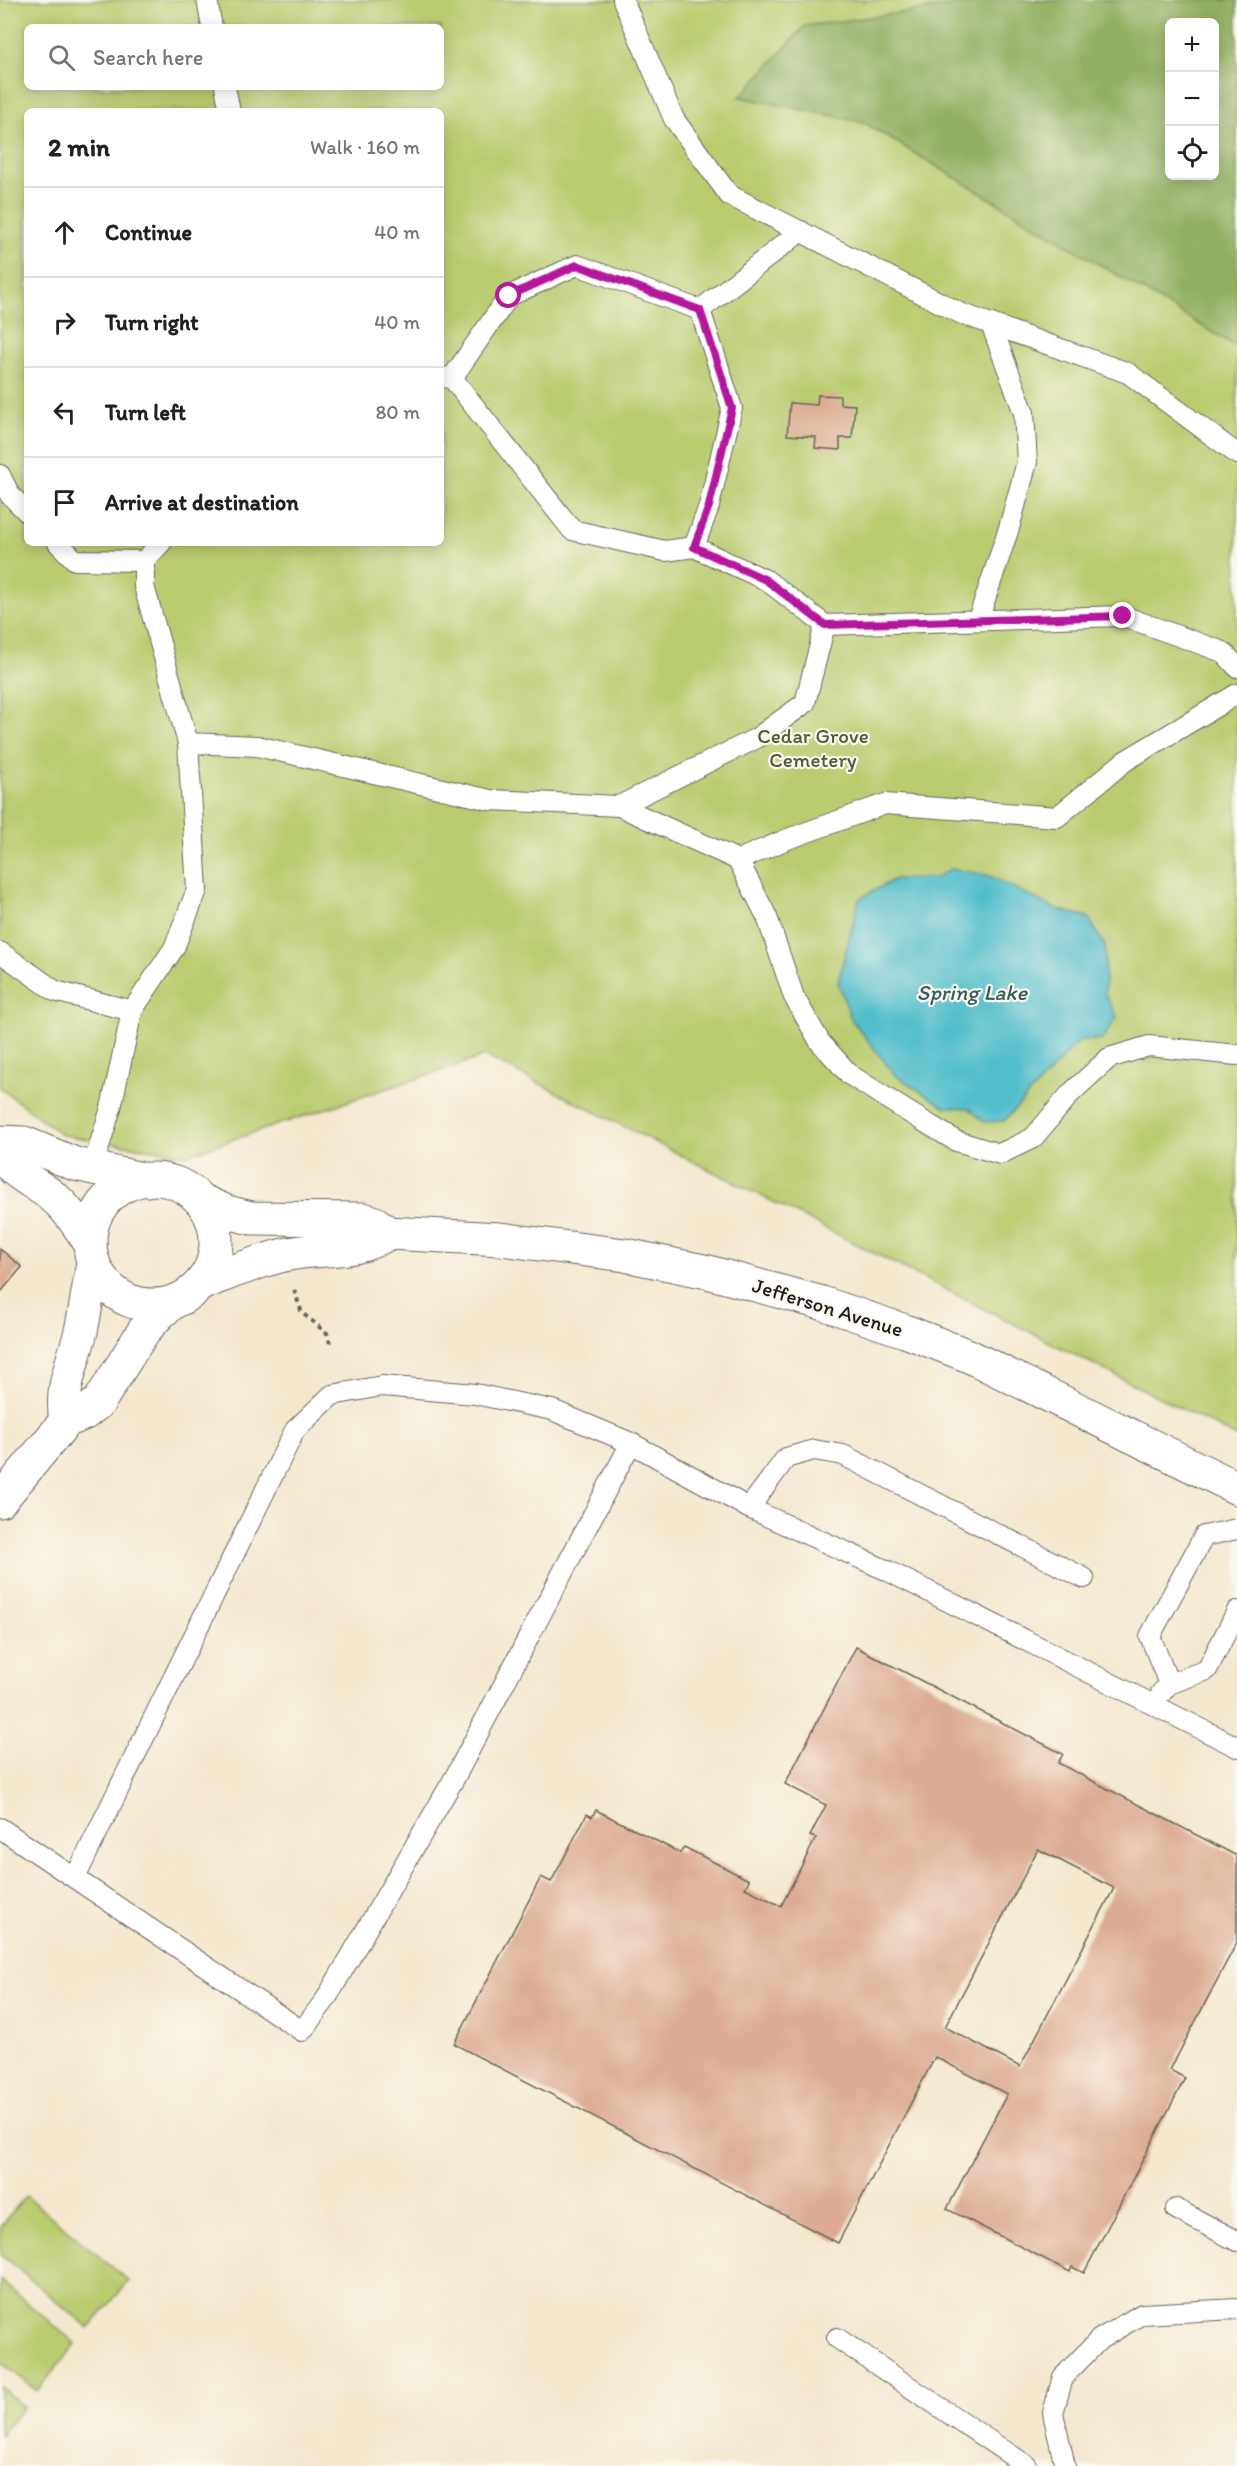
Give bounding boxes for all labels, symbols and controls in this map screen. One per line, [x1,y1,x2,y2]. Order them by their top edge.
map controls [1165,18,1219,180]
button: + [1165,18,1219,72]
search box [24,24,444,90]
icon: search [45,41,78,74]
text: Search here [93,44,203,71]
button: − [1165,72,1219,126]
button: locate [1165,126,1219,180]
text: 2 min [48,131,110,163]
text: Walk · 160 m [310,135,420,159]
icon: ahead [48,216,81,249]
text: Continue [105,219,192,246]
text: 40 m [374,220,420,244]
route start [495,282,521,308]
icon: right [48,306,81,339]
text: Turn right [105,309,199,336]
text: 40 m [374,310,420,334]
icon: left [48,396,81,429]
text: Turn left [105,399,186,426]
text: 80 m [375,400,420,424]
icon: arrive [48,486,81,519]
text: Arrive at destination [105,489,299,516]
route end [1109,602,1135,628]
park label: Cedar Grove Cemetery [757,723,869,772]
water label: Spring Lake [917,979,1029,1006]
street label: Jefferson Avenue [750,1272,906,1342]

